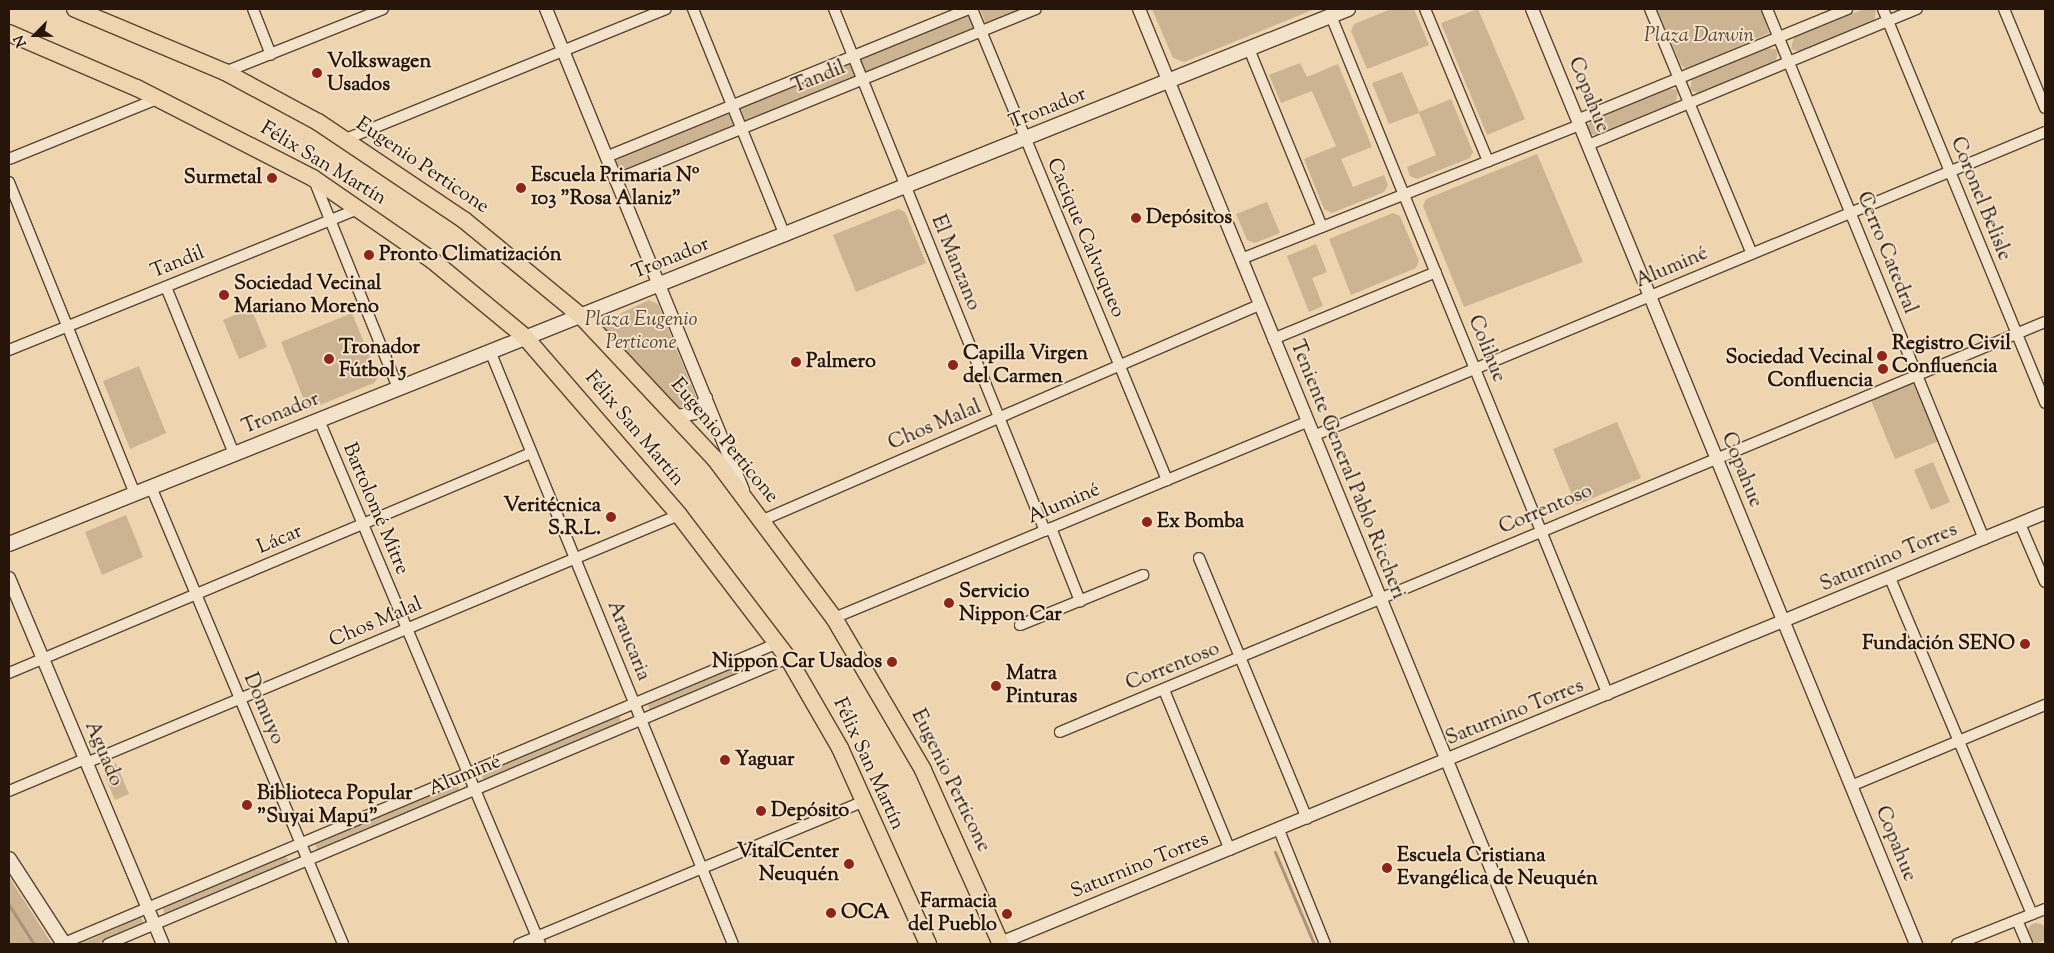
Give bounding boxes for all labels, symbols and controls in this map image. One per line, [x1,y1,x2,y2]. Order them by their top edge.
north arrow [10,10,60,60]
park label: Plaza Darwin [1644,24,1754,48]
text: N [10,32,33,50]
place label: Volkswagen Usados [327,50,431,97]
street label: Copahue [1562,54,1614,136]
street label: Tandil [789,56,849,100]
marker: Volkswagen Usados [311,67,323,79]
street label: Tronador [1006,83,1090,135]
street label: Eugenio Perticone [351,113,493,219]
street label: Félix San Martín [256,117,390,211]
street label: Coronel Belisle [1944,134,2016,264]
street label: Cacique Calvuqueo [1041,155,1129,321]
place label: Escuela Primaria Nº 103 "Rosa Alaniz" [531,165,699,212]
place label: Surmetal [184,166,262,190]
marker: Surmetal [266,172,278,184]
marker: Escuela Primaria Nº 103 "Rosa Alaniz" [515,182,527,194]
street label: Cerro Catedral [1851,188,1921,318]
place label: Depósitos [1146,206,1232,230]
street label: El Manzano [925,212,985,314]
marker: Depósitos [1130,212,1142,224]
street label: Tronador [629,233,713,285]
street label: Tandil [148,241,208,285]
street label: Aluminé [1632,242,1712,294]
place label: Pronto Climatización [379,243,561,267]
marker: Pronto Climatización [363,249,375,261]
place label: Sociedad Vecinal Mariano Moreno [234,272,381,319]
marker: Sociedad Vecinal Mariano Moreno [218,289,230,301]
park label: Plaza Eugenio Perticone [585,308,697,355]
street label: Colihue [1462,312,1510,386]
place label: Registro Civil Confluencia [1892,332,2011,379]
place label: Tronador Fútbol 5 [339,336,420,383]
street label: Teniente General Pablo Riccheri [1284,337,1410,603]
place label: Capilla Virgen del Carmen [963,342,1088,389]
place label: Sociedad Vecinal Confluencia [1726,346,1873,393]
place label: Palmero [806,350,876,374]
marker: Registro Civil Confluencia [1876,350,1888,362]
marker: Tronador Fútbol 5 [323,353,335,365]
marker: Palmero [790,356,802,368]
marker: Capilla Virgen del Carmen [947,359,959,371]
marker: Sociedad Vecinal Confluencia [1877,363,1889,375]
street label: Félix San Martín [579,367,689,491]
street label: Eugenio Perticone [665,374,783,508]
street label: Tronador [239,388,323,440]
street label: Chos Malal [885,396,985,456]
street label: Copahue [1715,429,1767,511]
street label: Bartolomé Mitre [336,440,414,578]
street label: Aluminé [1024,478,1104,530]
street label: Correntoso [1496,480,1596,540]
place label: Veritécnica S.R.L. [504,494,601,541]
place label: Ex Bomba [1157,510,1244,534]
marker: Veritécnica S.R.L. [605,511,617,523]
marker: Ex Bomba [1141,516,1153,528]
street label: Saturnino Torres [1817,518,1961,598]
street label: Lácar [254,520,306,560]
place label: Servicio Nippon Car [959,580,1062,627]
street label: Chos Malal [326,593,426,653]
street label: Araucaria [601,597,655,685]
marker: Servicio Nippon Car [943,597,955,609]
place label: Fundación SENO [1862,632,2015,656]
street label: Correntoso [1123,637,1223,697]
marker: Fundación SENO [2019,638,2031,650]
place label: Nippon Car Usados [712,650,882,674]
marker: Nippon Car Usados [886,656,898,668]
place label: Matra Pinturas [1006,662,1077,709]
street label: Domuyo [237,670,289,748]
street label: Saturnino Torres [1443,674,1587,752]
marker: Matra Pinturas [990,680,1002,692]
street label: Félix San Martín [827,694,909,834]
street label: Eugenio Perticone [905,706,995,856]
street label: Aguado [79,718,127,790]
place label: Yaguar [735,748,795,772]
street label: Aluminé [425,750,505,802]
marker: Yaguar [719,754,731,766]
place label: Biblioteca Popular "Suyai Mapu" [257,782,412,829]
marker: Biblioteca Popular "Suyai Mapu" [241,799,253,811]
place label: Depósito [771,799,849,823]
street label: Copahue [1869,803,1921,885]
marker: Depósito [755,805,767,817]
street label: Saturnino Torres [1068,827,1212,905]
place label: VitalCenter Neuquén [737,840,839,887]
place label: Escuela Cristiana Evangélica de Neuquén [1397,844,1598,891]
marker: VitalCenter Neuquén [843,858,855,870]
marker: Escuela Cristiana Evangélica de Neuquén [1381,862,1393,874]
place label: Farmacia del Pueblo [908,890,997,937]
place label: OCA [841,901,890,925]
marker: OCA [825,907,837,919]
marker: Farmacia del Pueblo [1001,908,1013,920]

